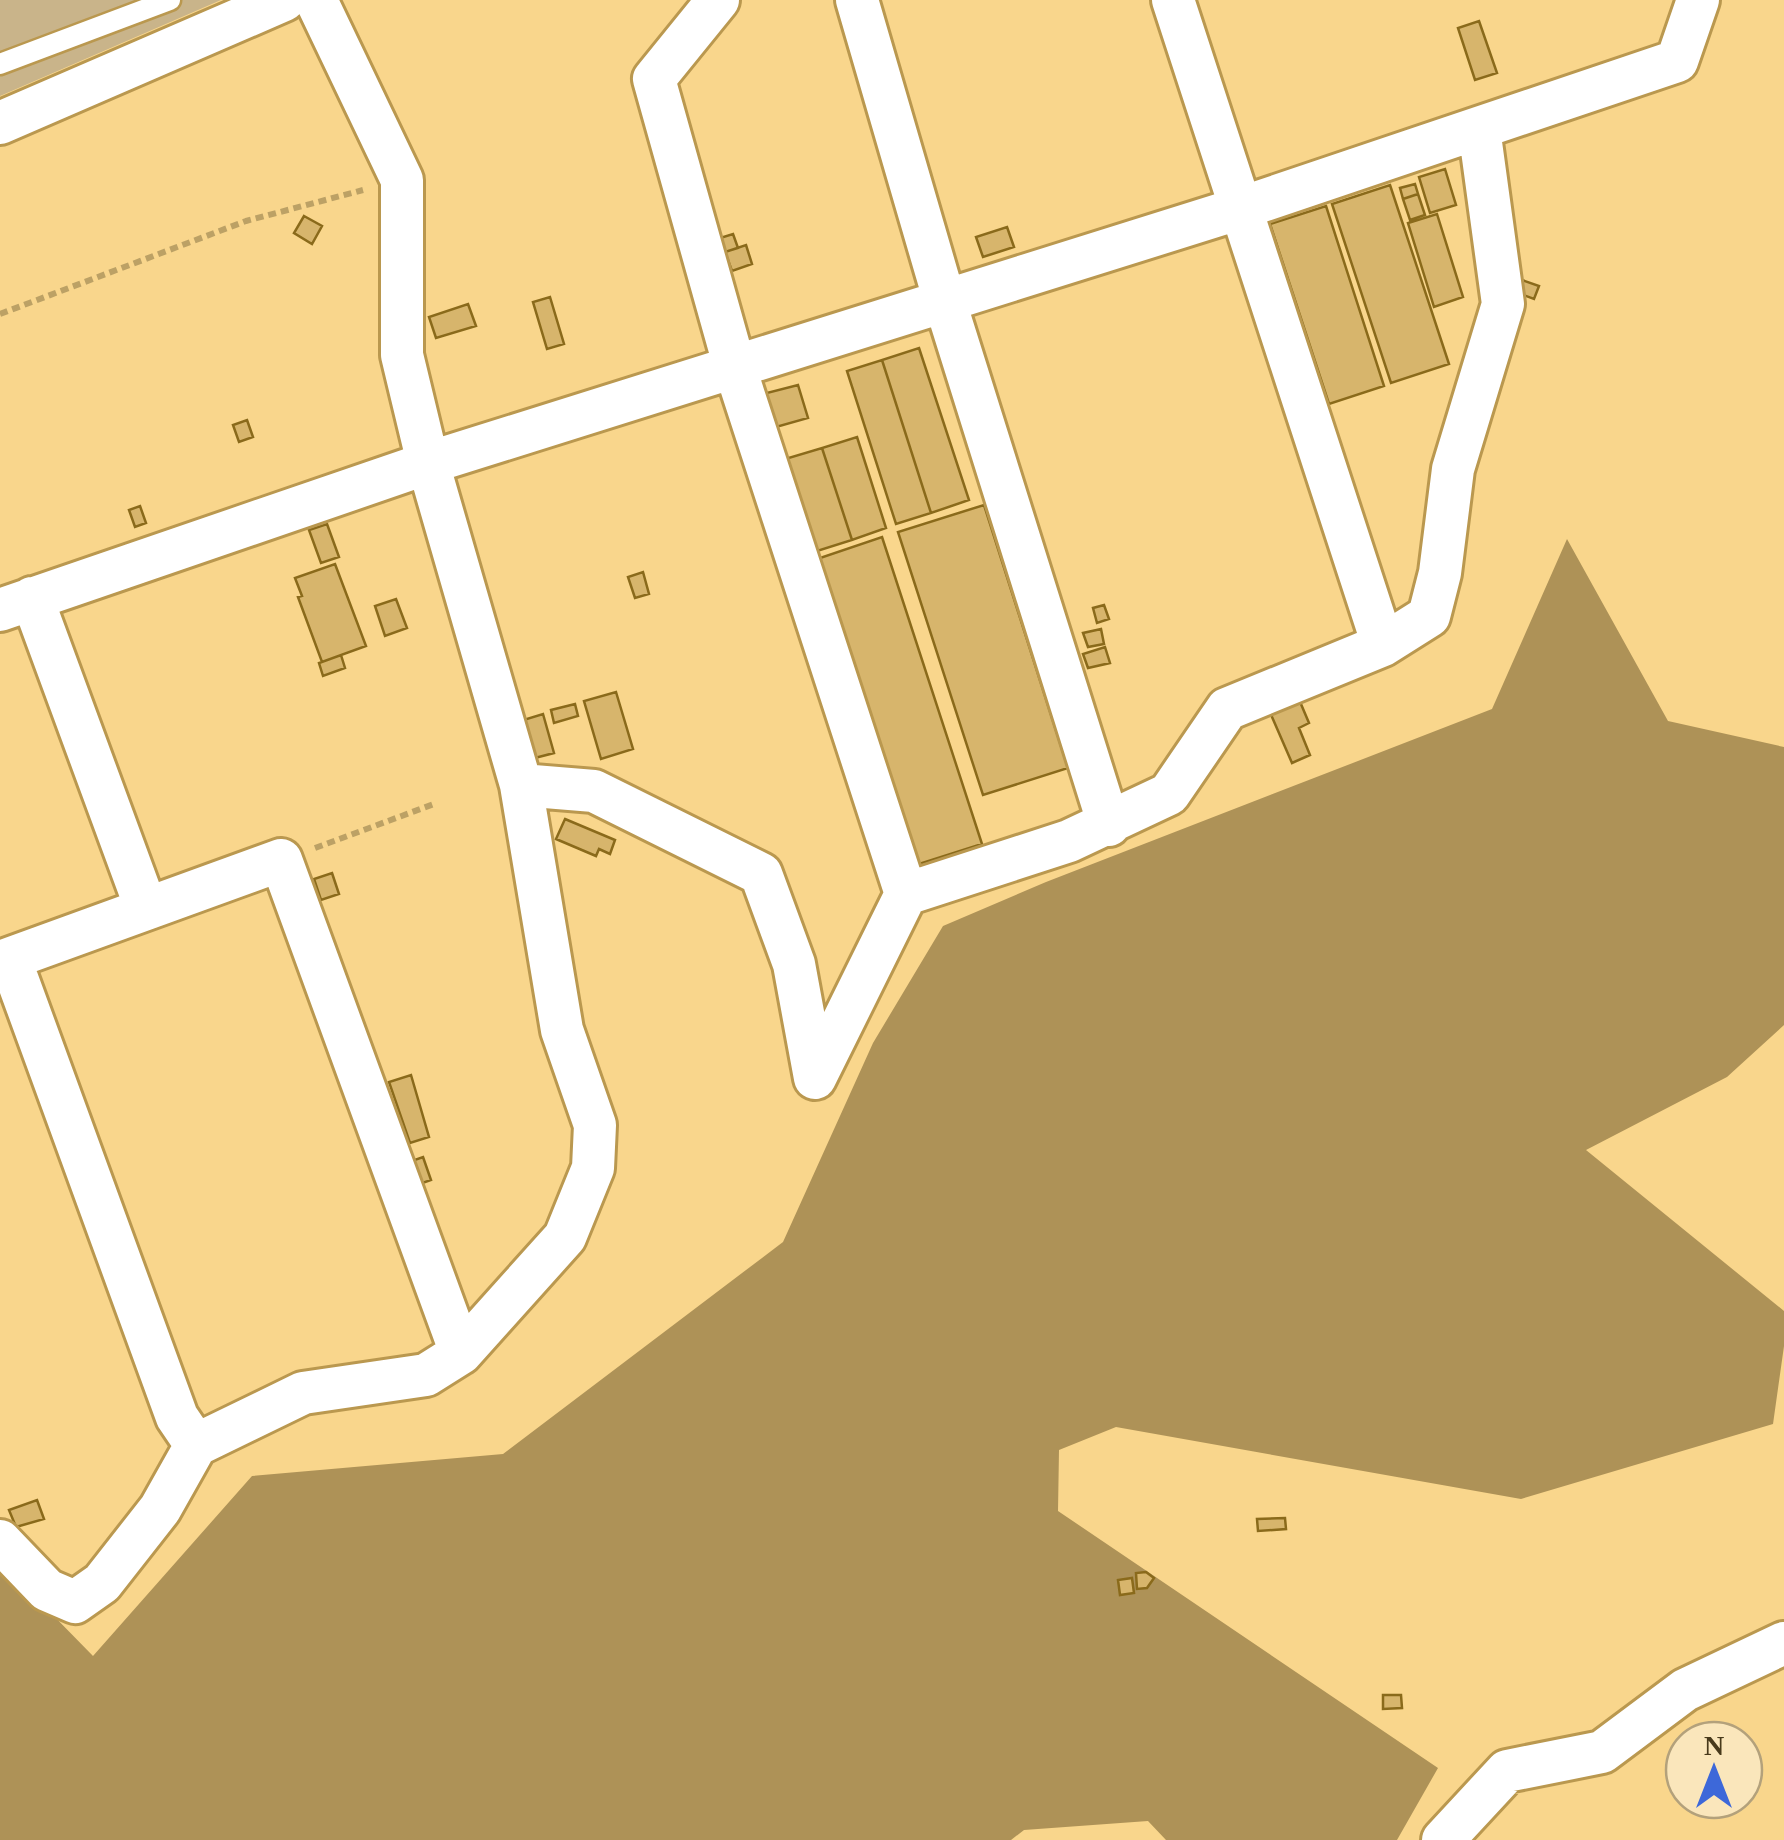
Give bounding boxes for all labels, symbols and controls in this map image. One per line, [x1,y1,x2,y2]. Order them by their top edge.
north arrow [1664,1720,1764,1820]
text: N [1704,1730,1724,1761]

